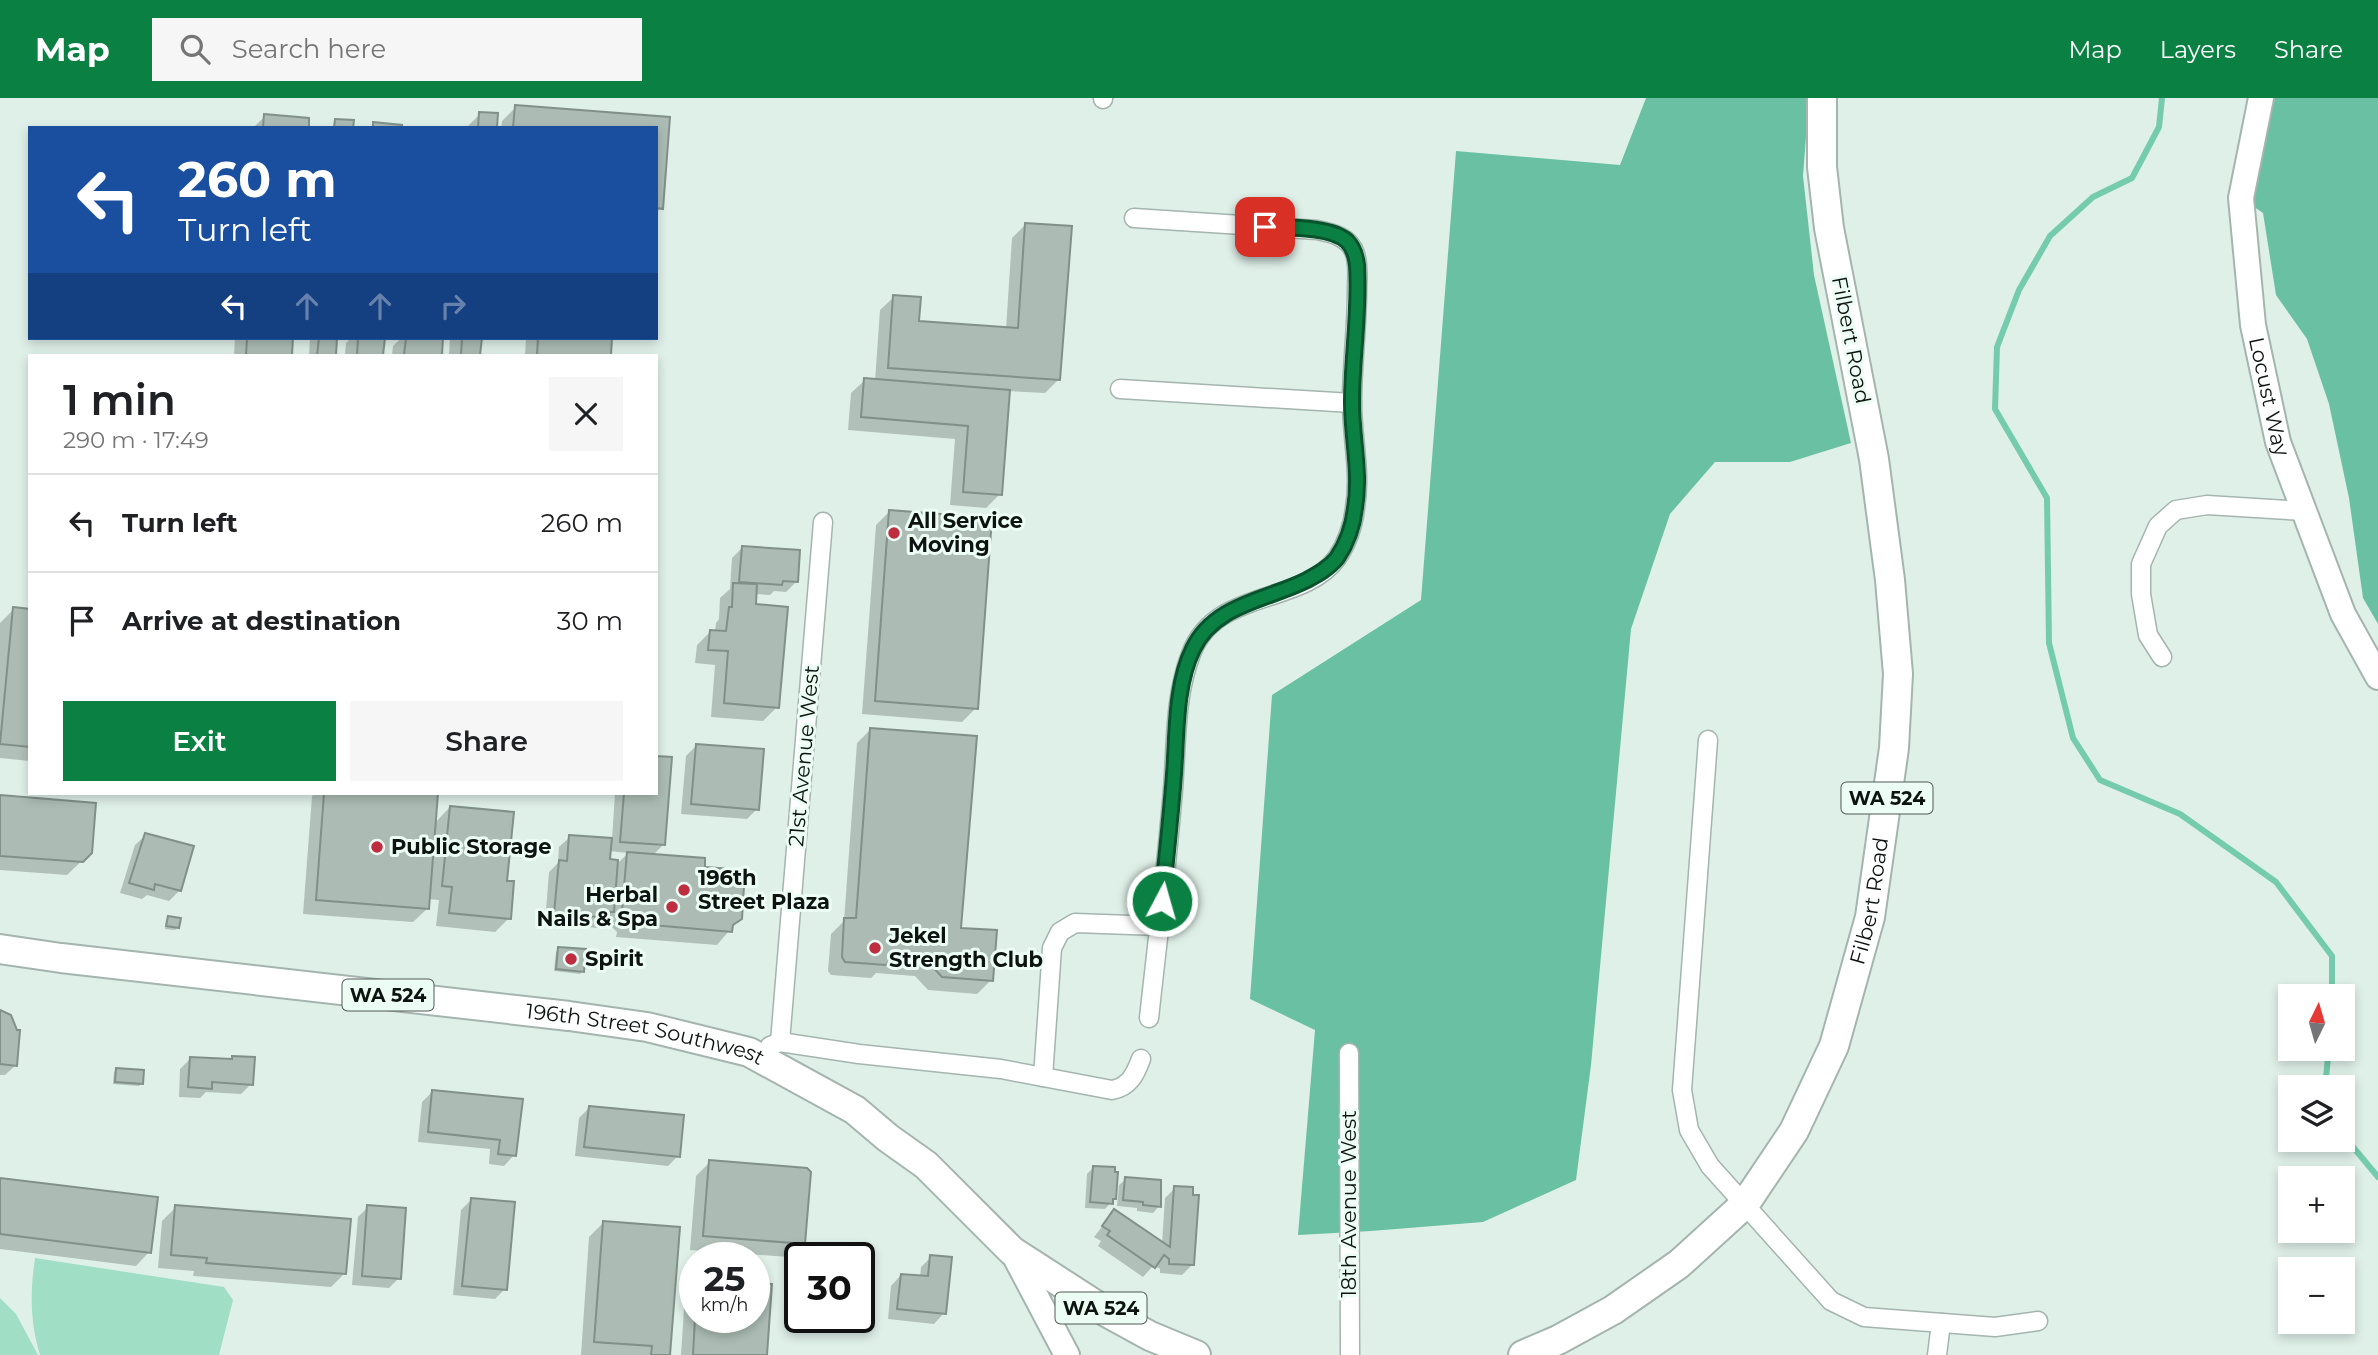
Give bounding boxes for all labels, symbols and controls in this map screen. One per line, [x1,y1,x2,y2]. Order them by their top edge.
search box [152,18,642,81]
text: Map [35,29,110,69]
icon: search [176,30,214,68]
text: Search here [232,33,386,65]
text: Map [2068,35,2122,64]
text: Layers [2160,35,2236,64]
text: Share [2274,35,2343,64]
text: 260 m [178,150,337,209]
icon: left [63,154,154,245]
pin [1235,197,1295,257]
icon: arrive [1246,208,1284,246]
text: Turn left [178,210,312,249]
street label: Filbert Road [1827,274,1876,406]
icon: left [215,287,253,325]
icon: ahead [288,287,326,325]
icon: ahead [361,287,399,325]
icon: right [434,287,472,325]
street label: Locust Way [2244,335,2295,460]
text: 1 min [63,374,176,426]
button: close [549,377,623,451]
text: 290 m · 17:49 [63,426,209,454]
icon: left [63,504,101,542]
text: Turn left [122,507,238,539]
text: 260 m [541,507,623,539]
place label: All Service Moving [907,508,1023,557]
marker: All Service Moving [886,525,902,541]
icon: arrive [63,602,101,640]
text: Arrive at destination [122,605,401,637]
text: 30 m [557,605,623,637]
street label: 21st Avenue West [783,664,824,848]
button: Exit [63,701,336,781]
button: Share [350,701,623,781]
road number: WA 524 [1842,782,1932,814]
place label: Public Storage [391,834,551,859]
street label: Filbert Road [1844,835,1893,967]
marker: Public Storage [369,839,385,855]
position arrow [1125,864,1199,938]
place label: 196th Street Plaza [698,865,830,914]
place label: Herbal Nails & Spa [536,882,658,931]
marker: 196th Street Plaza [676,882,692,898]
marker: Herbal Nails & Spa [664,899,680,915]
place label: Jekel Strength Club [888,923,1043,972]
marker: Jekel Strength Club [867,940,883,956]
place label: Spirit [585,946,644,971]
marker: Spirit [563,951,579,967]
road number: WA 524 [342,980,434,1010]
north arrow [2278,984,2356,1060]
map controls [2278,984,2355,1334]
street label: 196th Street Southwest [525,998,769,1070]
button: layers [2278,1075,2355,1152]
street label: 18th Avenue West [1336,1110,1361,1298]
button: + [2278,1166,2355,1243]
speed limit sign: 30 [784,1242,875,1333]
text: 25 [704,1257,745,1300]
button: − [2278,1257,2355,1334]
road number: WA 524 [1056,1292,1146,1324]
text: km/h [700,1294,749,1316]

